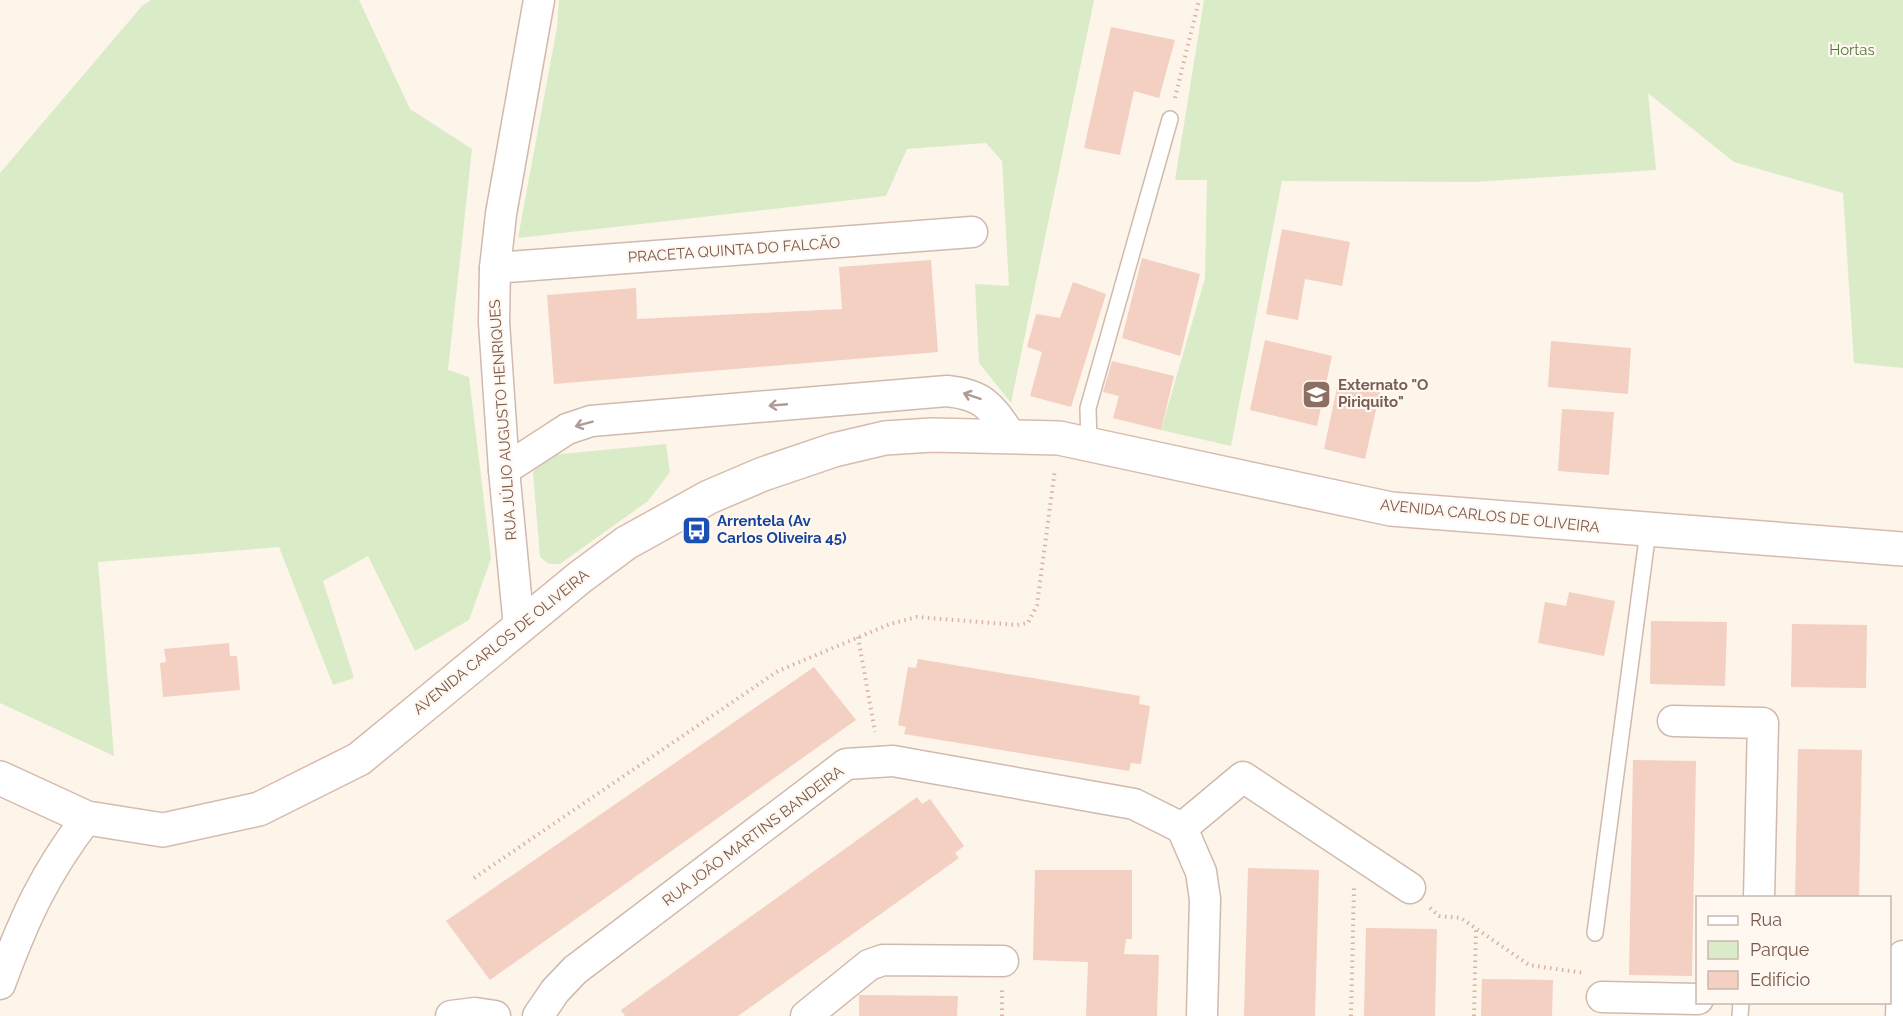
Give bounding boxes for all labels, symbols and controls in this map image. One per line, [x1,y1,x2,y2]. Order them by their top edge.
park label: Hortas [1829,41,1875,59]
street label: PRACETA QUINTA DO FALCÃO [627,234,841,266]
street label: RUA JÚLIO AUGUSTO HENRIQUES [486,299,520,541]
place label: Externato "O Piriquito" [1338,376,1428,411]
school or university icon: Externato "O Piriquito" [1301,378,1333,410]
one-way arrow [962,390,981,401]
one-way arrow [769,400,789,411]
one-way arrow [575,418,594,430]
street label: AVENIDA CARLOS DE OLIVEIRA [1379,496,1601,536]
place label: Arrentela (Av Carlos Oliveira 45) [717,512,847,547]
bus stop icon: Arrentela (Av Carlos Oliveira 45) [680,514,712,546]
street label: AVENIDA CARLOS DE OLIVEIRA [410,566,592,718]
street label: RUA JOÃO MARTINS BANDEIRA [659,762,847,910]
legend [1696,896,1891,1004]
text: Rua [1750,909,1782,930]
text: Parque [1750,939,1810,960]
text: Edifício [1750,969,1810,990]

